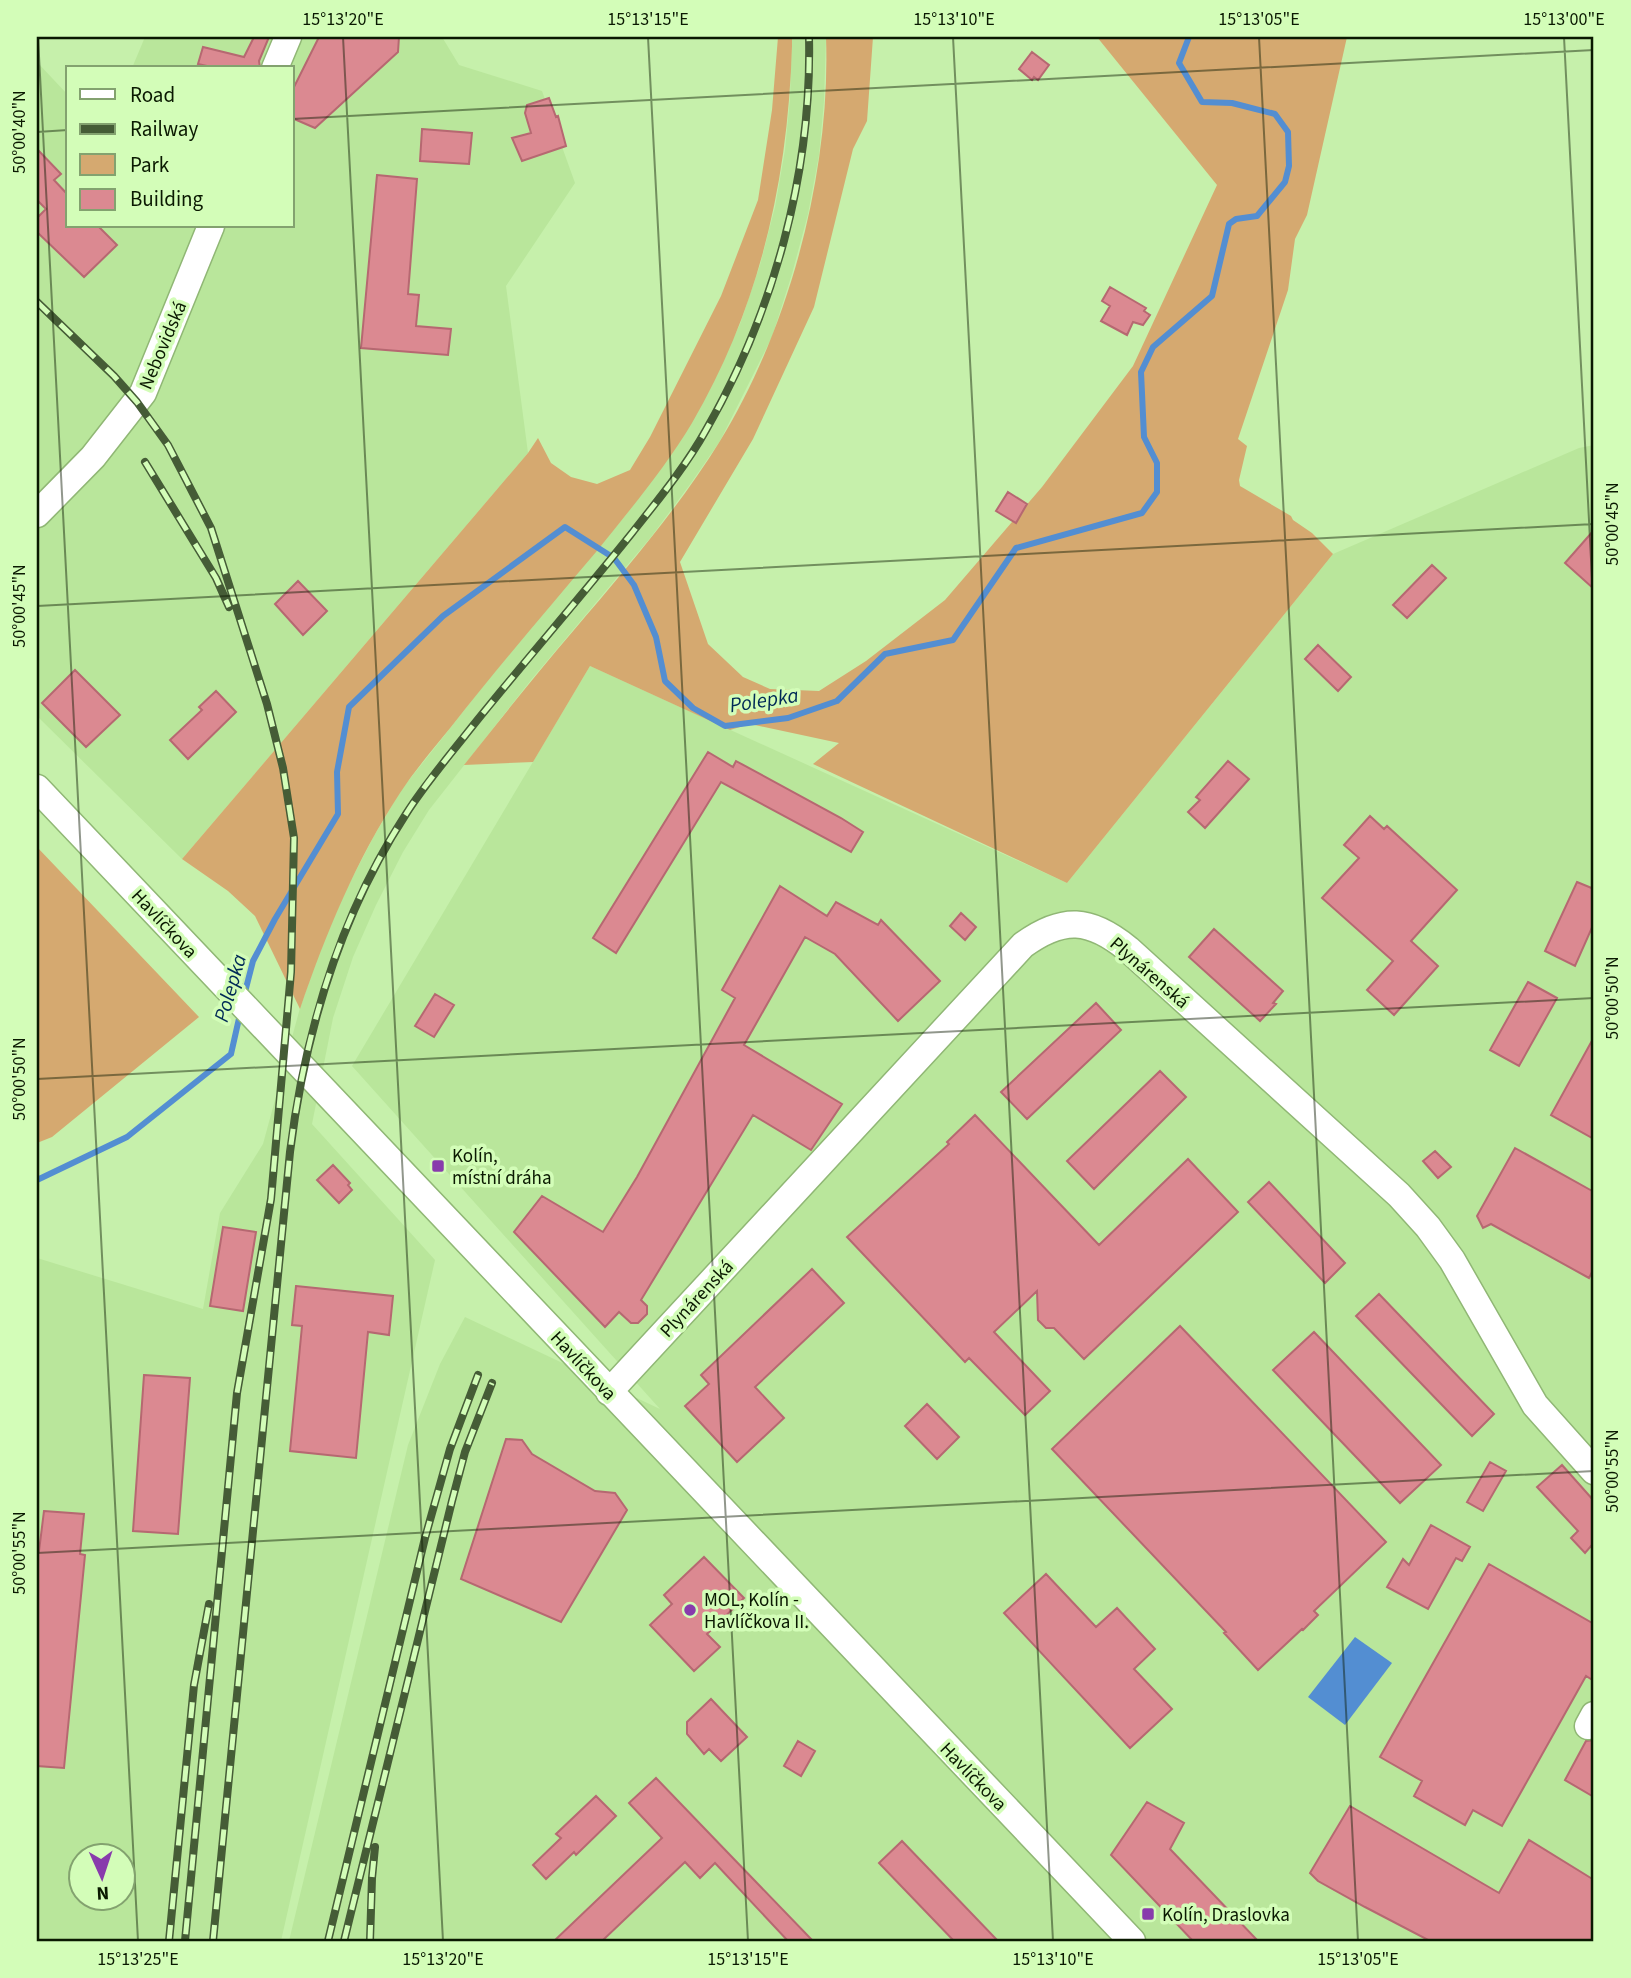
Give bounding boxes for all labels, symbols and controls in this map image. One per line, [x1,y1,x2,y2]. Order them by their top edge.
text: 15°13'20"E [302,7,384,32]
text: 15°13'15"E [607,7,689,32]
text: 15°13'10"E [913,7,995,32]
text: 15°13'05"E [1218,7,1300,32]
text: 15°13'00"E [1523,7,1605,32]
legend [66,66,294,228]
text: Road [130,80,175,110]
text: 50°00'40"N [7,90,32,174]
text: Railway [130,114,198,144]
text: Park [130,150,170,180]
text: Building [130,184,204,214]
street label: Nebovidská [133,297,194,394]
text: 50°00'45"N [1600,482,1625,566]
text: 50°00'45"N [7,564,32,648]
water label: Polepka [727,680,801,720]
street label: Havlíčkova [125,883,203,965]
street label: Plynárenská [1103,931,1195,1015]
water label: Polepka [206,950,254,1026]
text: 50°00'50"N [1600,956,1625,1040]
text: 50°00'50"N [7,1037,32,1121]
place label: Kolín, místní dráha [452,1143,551,1192]
marker: Kolín, místní dráha [430,1158,446,1174]
street label: Plynárenská [654,1254,740,1344]
street label: Havlíčkova [544,1325,622,1407]
text: 50°00'55"N [1600,1429,1625,1513]
text: 50°00'55"N [7,1511,32,1595]
place label: MOL, Kolín - Havlíčkova II. [704,1587,809,1636]
marker: MOL, Kolín - Havlíčkova II. [682,1602,698,1618]
street label: Havlíčkova [933,1737,1013,1817]
north arrow [66,1842,136,1912]
text: N [96,1879,110,1906]
place label: Kolín, Draslovka [1162,1902,1290,1929]
marker: Kolín, Draslovka [1140,1906,1156,1922]
text: 15°13'25"E [97,1947,179,1972]
text: 15°13'20"E [402,1947,484,1972]
text: 15°13'15"E [707,1947,789,1972]
text: 15°13'10"E [1012,1947,1094,1972]
text: 15°13'05"E [1317,1947,1399,1972]

